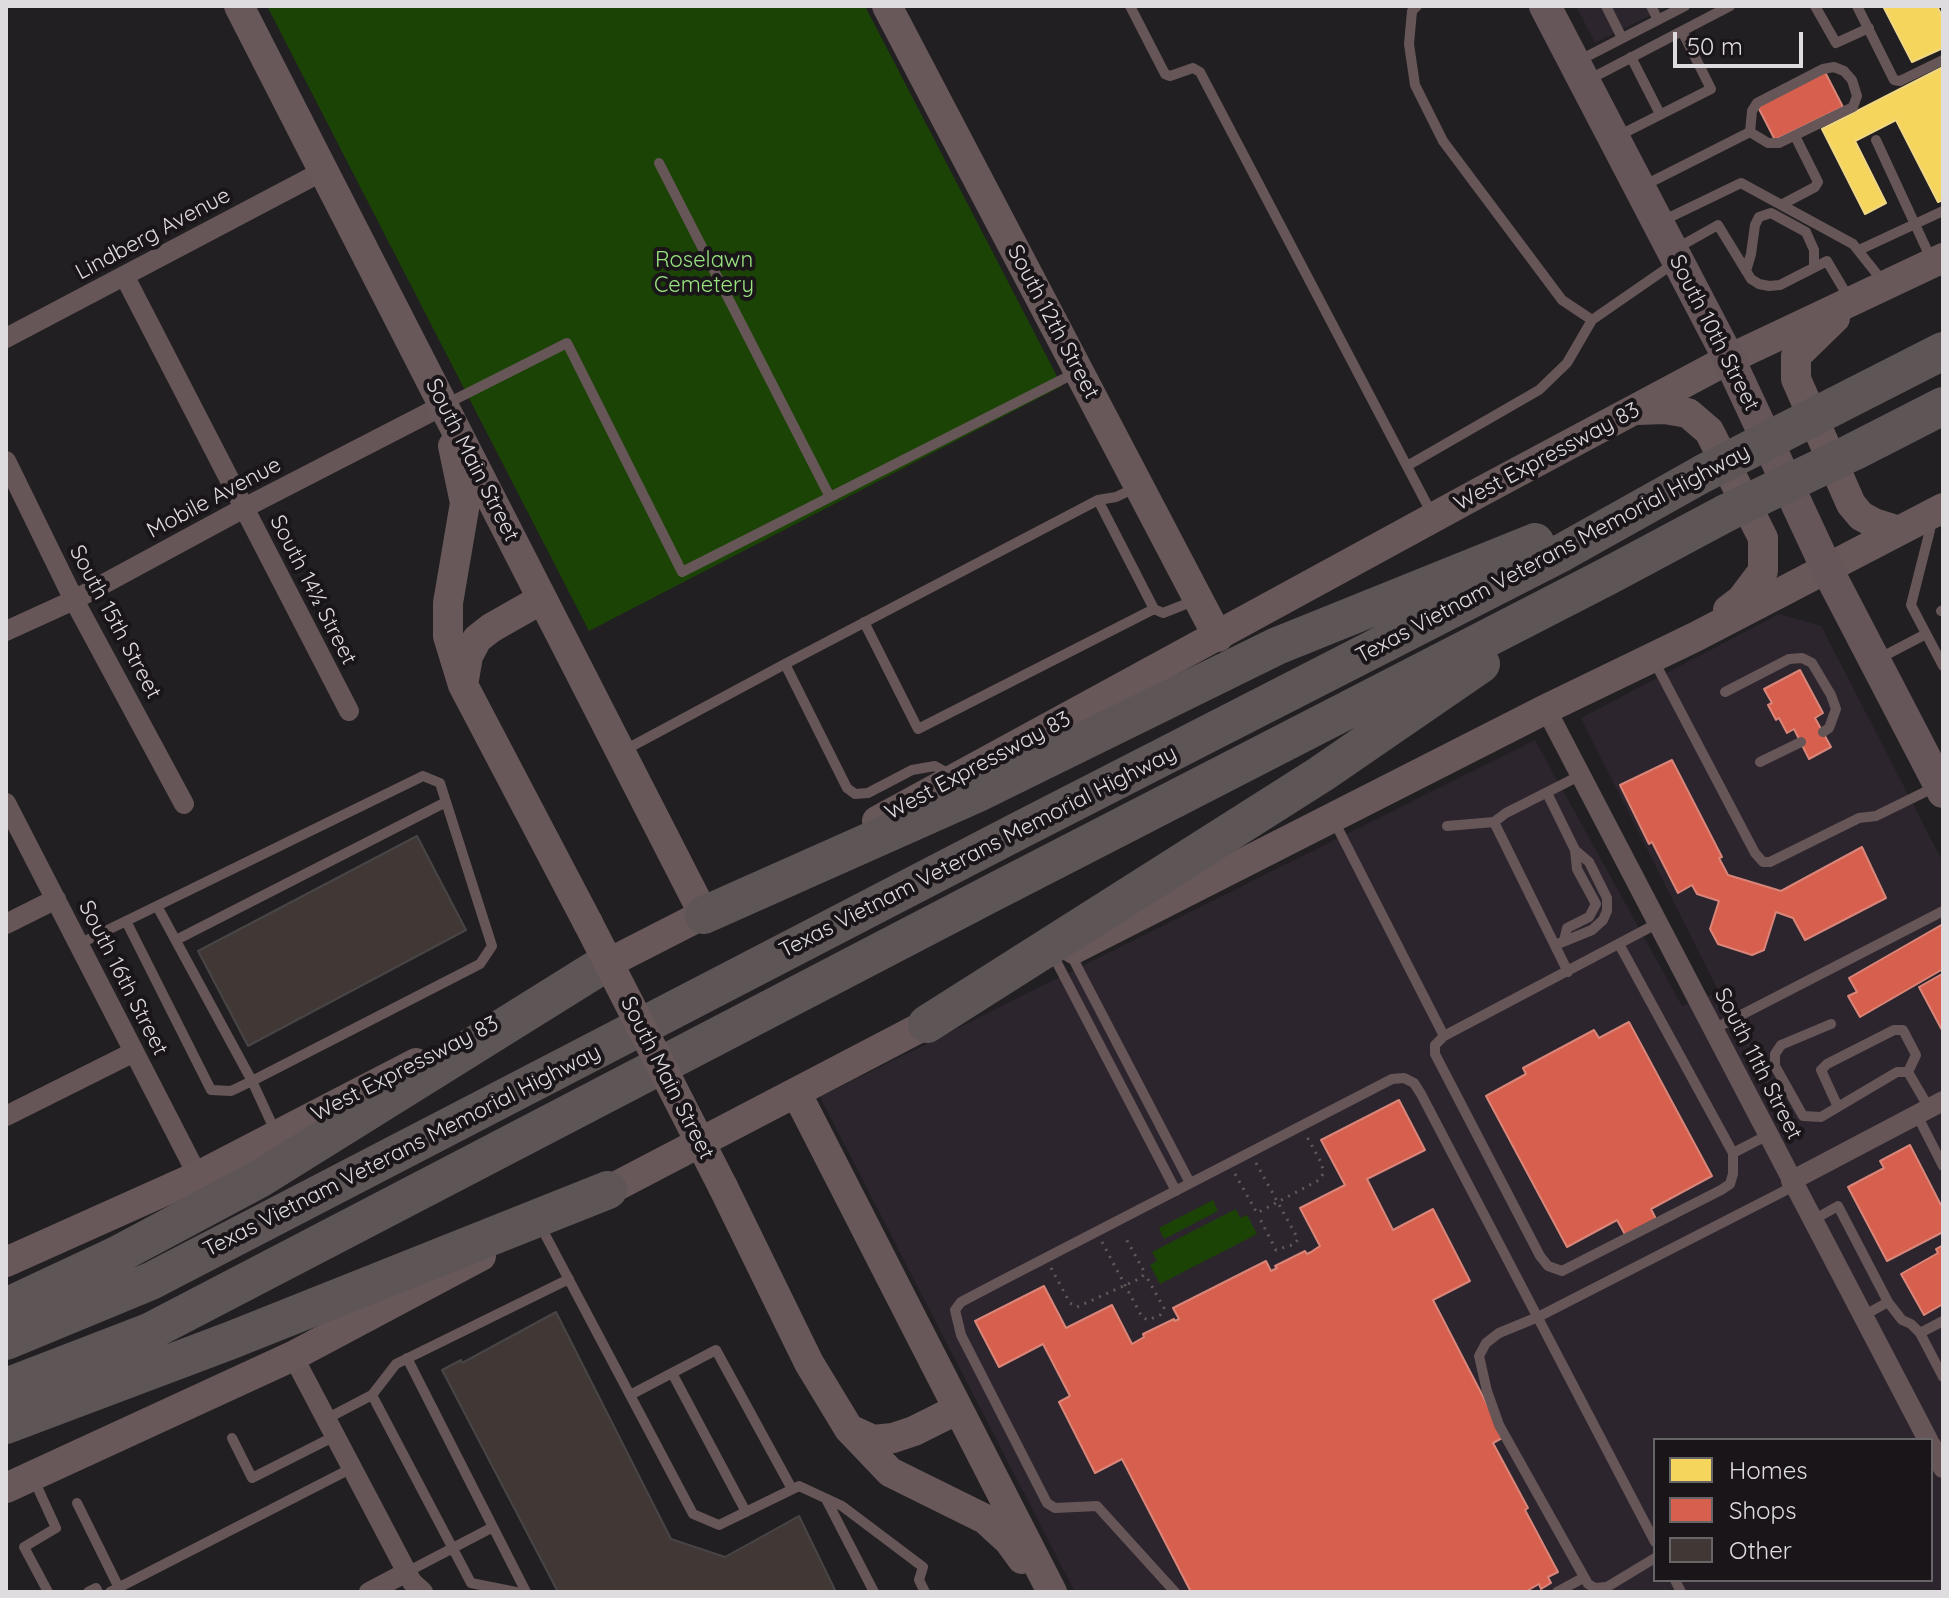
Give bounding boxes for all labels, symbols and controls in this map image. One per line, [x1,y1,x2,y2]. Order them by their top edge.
scale bar [1677,16,1807,66]
text: 50 m [1687,31,1743,61]
street label: Lindberg Avenue [71,182,235,286]
street label: South 12th Street [1001,241,1105,403]
park label: Roselawn Cemetery [654,247,754,298]
street label: South 10th Street [1663,251,1765,415]
street label: South Main Street [420,374,524,546]
street label: West Expressway 83 [1450,397,1644,517]
street label: Texas Vietnam Veterans Memorial Highway [1352,439,1754,669]
street label: Mobile Avenue [142,452,286,544]
street label: South 14½ Street [264,511,362,669]
street label: South 15th Street [63,541,167,703]
street label: West Expressway 83 [881,706,1075,826]
street label: Texas Vietnam Veterans Memorial Highway [775,740,1181,964]
street label: South 16th Street [73,896,173,1060]
street label: South 11th Street [1708,984,1808,1144]
street label: South Main Street [615,992,719,1164]
street label: West Expressway 83 [307,1010,503,1128]
street label: Texas Vietnam Veterans Memorial Highway [199,1039,605,1263]
legend [1653,1438,1933,1582]
text: Homes [1729,1455,1807,1485]
text: Shops [1729,1495,1796,1525]
text: Other [1729,1535,1792,1565]

